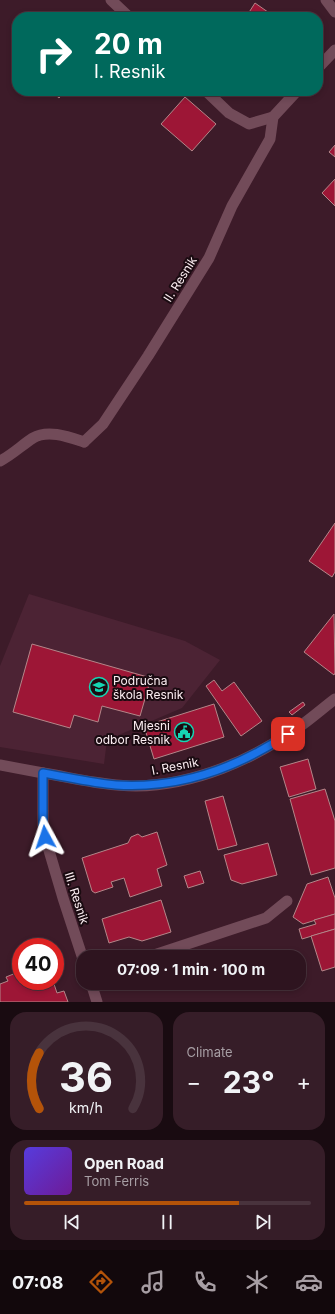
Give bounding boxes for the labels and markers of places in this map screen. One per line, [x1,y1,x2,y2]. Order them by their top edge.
place label: Područna škola Resnik [113,673,184,702]
school or university icon: Područna škola Resnik [88,676,110,698]
pin [271,717,305,751]
place label: Mjesni odbor Resnik [96,718,170,747]
public building icon: Mjesni odbor Resnik [173,721,195,743]

